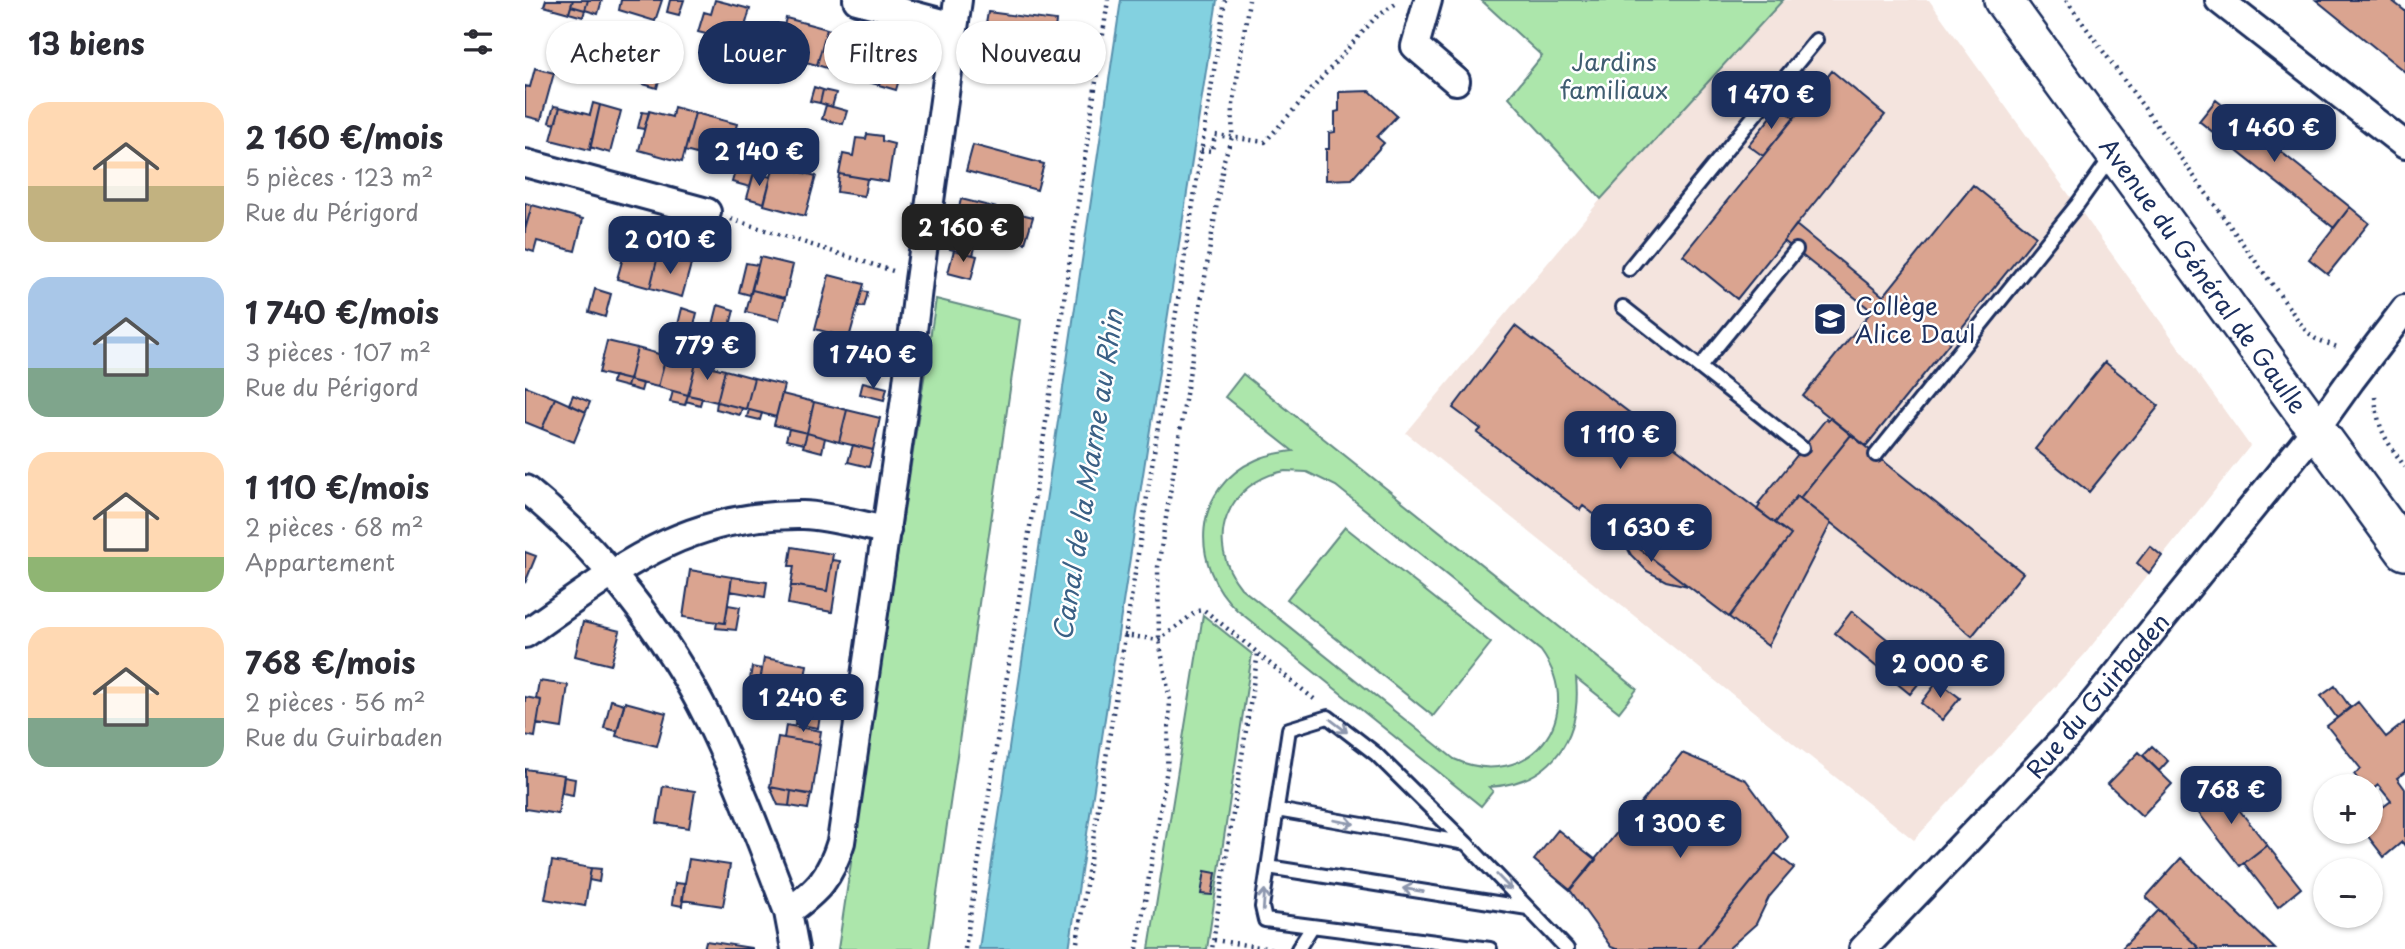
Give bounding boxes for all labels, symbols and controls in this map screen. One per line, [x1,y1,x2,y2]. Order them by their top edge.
text: 13 biens [28,20,145,65]
chip: Acheter [546,21,684,84]
chip: Louer [698,21,810,84]
chip: Filtres [824,21,942,84]
chip: Nouveau [956,21,1106,84]
icon: filters [459,23,497,61]
park label: Jardins familiaux [1560,43,1668,107]
pin: 1 470 € [1706,72,1836,131]
text: 1 470 € [1728,76,1814,111]
pin: 1 460 € [2209,104,2339,164]
text: 1 460 € [2228,109,2320,144]
text: 2 160 €/mois [245,114,443,159]
pin: 2 140 € [694,128,824,188]
icon: home [84,130,168,214]
street label: Avenue du Général de Gaulle [2092,130,2316,420]
text: 2 140 € [714,133,804,168]
text: 5 pièces · 123 m² [245,159,433,194]
text: Rue du Périgord [245,194,419,229]
pin: 2 160 € [898,204,1028,264]
text: 2 160 € [918,209,1008,244]
pin: 2 010 € [605,216,735,276]
text: 2 010 € [624,221,716,256]
place label: Collège Alice Daul [1855,287,1975,351]
text: 1 740 €/mois [245,289,439,334]
school or university icon: Collège Alice Daul [1811,300,1849,338]
icon: home [84,305,168,389]
water label: Canal de la Marne au Rhin [1042,305,1133,643]
pin: 779 € [658,322,756,382]
text: 779 € [675,327,739,362]
pin: 1 740 € [808,332,938,391]
text: 3 pièces · 107 m² [245,334,431,369]
text: 1 740 € [829,336,917,371]
text: Rue du Périgord [245,369,419,404]
pin: 1 110 € [1555,412,1685,471]
text: 1 110 € [1580,416,1660,451]
text: 1 110 €/mois [245,464,429,509]
icon: home [84,480,168,564]
pin: 1 630 € [1586,504,1716,564]
text: 2 pièces · 68 m² [245,509,424,544]
text: 1 630 € [1607,509,1695,544]
text: Appartement [245,544,395,579]
street label: Rue du Guirbaden [2017,604,2177,786]
text: 768 €/mois [245,639,416,684]
pin: 2 000 € [1875,640,2005,700]
text: 2 000 € [1891,645,1989,680]
icon: home [84,655,168,739]
pin: 1 240 € [738,674,868,734]
text: 1 240 € [759,679,847,714]
text: 2 pièces · 56 m² [245,684,426,719]
one-way arrow [1329,718,1347,733]
text: Rue du Guirbaden [245,719,443,754]
pin: 768 € [2182,766,2280,826]
text: 768 € [2197,771,2266,806]
map controls [2313,774,2383,928]
button: + [2313,774,2383,844]
pin: 1 300 € [1615,800,1745,860]
text: 1 300 € [1634,805,1726,840]
one-way arrow [1332,816,1355,829]
button: − [2313,858,2383,928]
one-way arrow [1495,873,1512,890]
one-way arrow [1402,883,1424,896]
one-way arrow [1258,889,1271,912]

